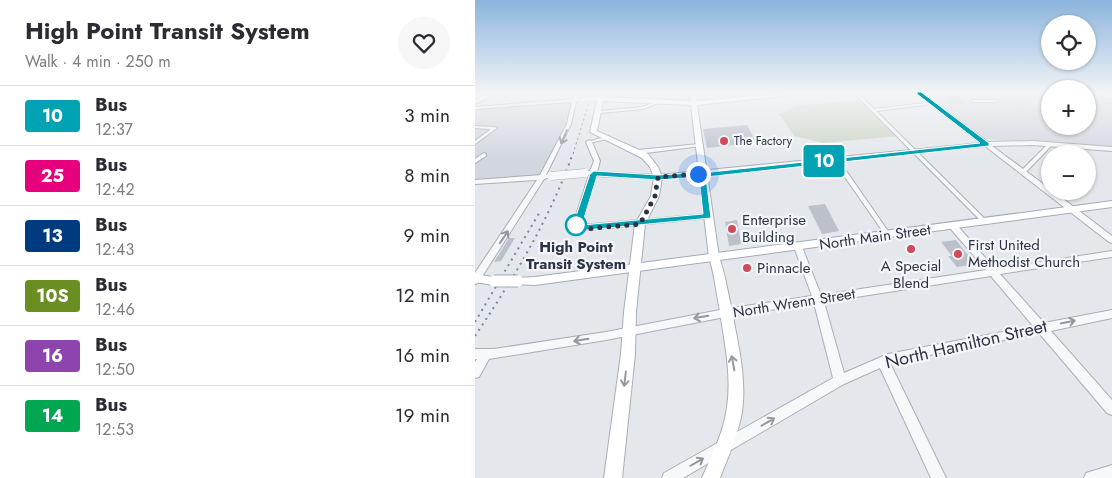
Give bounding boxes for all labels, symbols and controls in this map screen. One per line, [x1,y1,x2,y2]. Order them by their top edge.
text: High Point Transit System [25,13,310,48]
map controls [1041,15,1096,200]
button: locate [1041,15,1096,70]
button: heart [398,17,450,69]
text: Walk · 4 min · 250 m [25,50,171,73]
button: + [1041,80,1096,135]
text: Bus [95,91,127,118]
text: 3 min [404,102,450,129]
text: 10 [42,103,63,129]
text: 12:37 [95,118,133,141]
one-way arrow [558,129,568,144]
place label: The Factory [734,132,793,150]
marker: The Factory [718,135,730,147]
line badge: 10 [801,145,847,177]
button: − [1041,145,1096,200]
text: 10 [813,148,835,174]
text: Bus [95,151,127,178]
text: 8 min [404,162,450,189]
your location [686,162,711,187]
text: 25 [41,163,64,189]
text: 12:42 [95,178,135,201]
place label: Enterprise Building [742,209,806,248]
text: Bus [95,211,127,238]
marker: High Point Transit System [565,214,587,236]
street label: North Main Street [818,218,933,256]
text: 9 min [404,222,450,249]
text: 13 [42,223,63,249]
marker: Enterprise Building [726,223,738,235]
one-way arrow [499,231,509,245]
place label: First United Methodist Church [968,234,1080,273]
place label: High Point Transit System [526,236,626,275]
text: 12:43 [95,238,134,261]
marker: A Special Blend [905,243,917,255]
marker: First United Methodist Church [952,248,964,260]
place label: A Special Blend [881,255,941,294]
place label: Pinnacle [757,257,811,279]
marker: Pinnacle [741,262,753,274]
text: Bus [95,271,127,298]
text: 12 min [395,282,450,309]
street label: North Wrenn Street [731,282,857,324]
text: 10S [36,283,69,309]
text: 12:46 [95,298,135,321]
one-way arrow [693,313,709,323]
street label: North Hamilton Street [882,313,1050,375]
one-way arrow [1060,316,1076,326]
text: Bus [95,331,127,358]
one-way arrow [573,335,589,345]
text: 16 min [395,342,450,369]
text: 16 [42,343,63,369]
one-way arrow [728,356,738,372]
text: 12:50 [95,358,135,381]
one-way arrow [620,371,630,387]
text: Bus [95,391,127,418]
text: 19 min [395,402,450,429]
text: 14 [42,403,63,429]
one-way arrow [760,416,774,426]
text: 12:53 [95,418,134,441]
one-way arrow [690,457,705,467]

